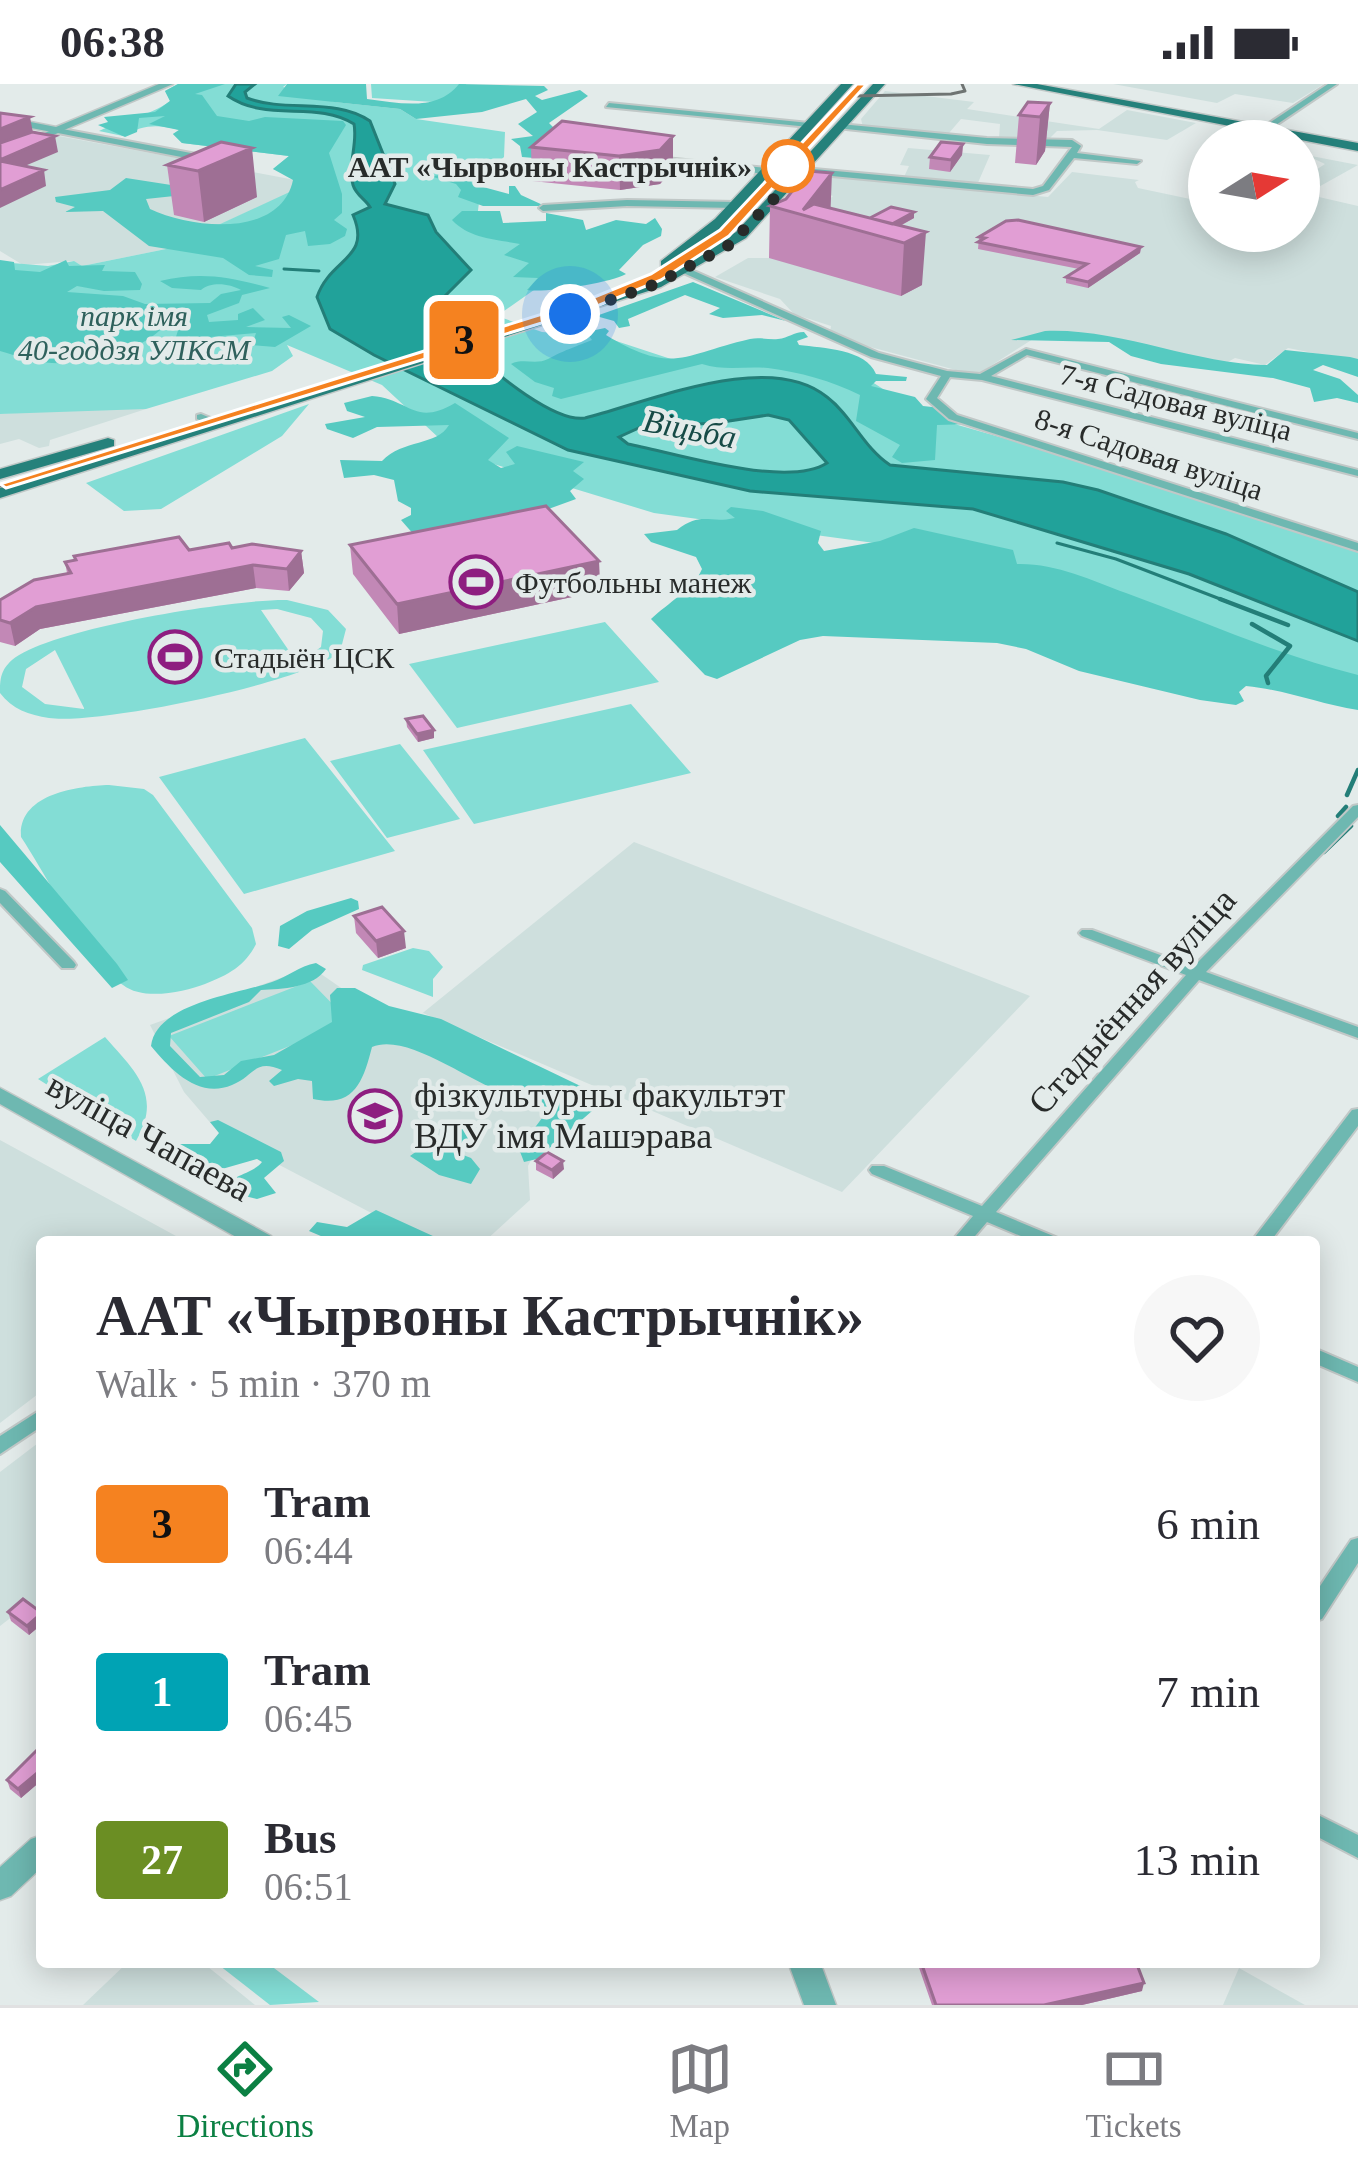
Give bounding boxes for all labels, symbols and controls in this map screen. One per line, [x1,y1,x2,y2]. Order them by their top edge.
text: 06:38 [60,17,165,67]
north arrow [1188,120,1320,252]
map controls [1188,120,1320,252]
marker: ААТ «Чырвоны Кастрычнік» [763,141,813,191]
place label: ААТ «Чырвоны Кастрычнік» [348,150,752,183]
your location [540,284,600,344]
park label: парк імя 40-годдзя УЛКСМ [18,299,252,366]
line badge: 3 [425,301,503,379]
text: 3 [454,317,475,363]
street label: 7-я Садовая вуліца [1057,357,1295,447]
water label: Віцьба [640,402,740,456]
street label: 8-я Садовая вуліца [1031,402,1267,506]
sports icon: Футбольны манеж [448,554,504,610]
place label: Футбольны манеж [515,566,752,599]
sports icon: Стадыён ЦСК [147,629,203,685]
place label: Стадыён ЦСК [214,641,395,674]
street label: Стадыённая вуліца [1020,880,1244,1122]
street label: вуліца Чапаева [40,1064,258,1210]
place label: фізкультурны факультэт ВДУ імя Машэрава [414,1075,785,1156]
school or university icon: фізкультурны факультэт ВДУ імя Машэрава [347,1088,403,1144]
button: heart [1134,1275,1260,1401]
text: ААТ «Чырвоны Кастрычнік» [96,1284,864,1347]
text: Walk · 5 min · 370 m [96,1362,431,1405]
text: Tram [264,1477,371,1527]
text: 6 min [1156,1499,1260,1549]
text: 3 [152,1501,173,1547]
text: 06:44 [264,1529,353,1572]
text: Tram [264,1645,371,1695]
text: 7 min [1156,1667,1260,1717]
text: 1 [152,1669,173,1715]
text: 06:45 [264,1697,353,1740]
text: Bus [264,1813,337,1863]
text: 13 min [1134,1835,1260,1885]
text: 27 [141,1837,183,1883]
text: 06:51 [264,1865,353,1908]
tab: Directions [176,2036,314,2145]
tab: Map [667,2036,733,2145]
tab: Tickets [1086,2036,1182,2145]

